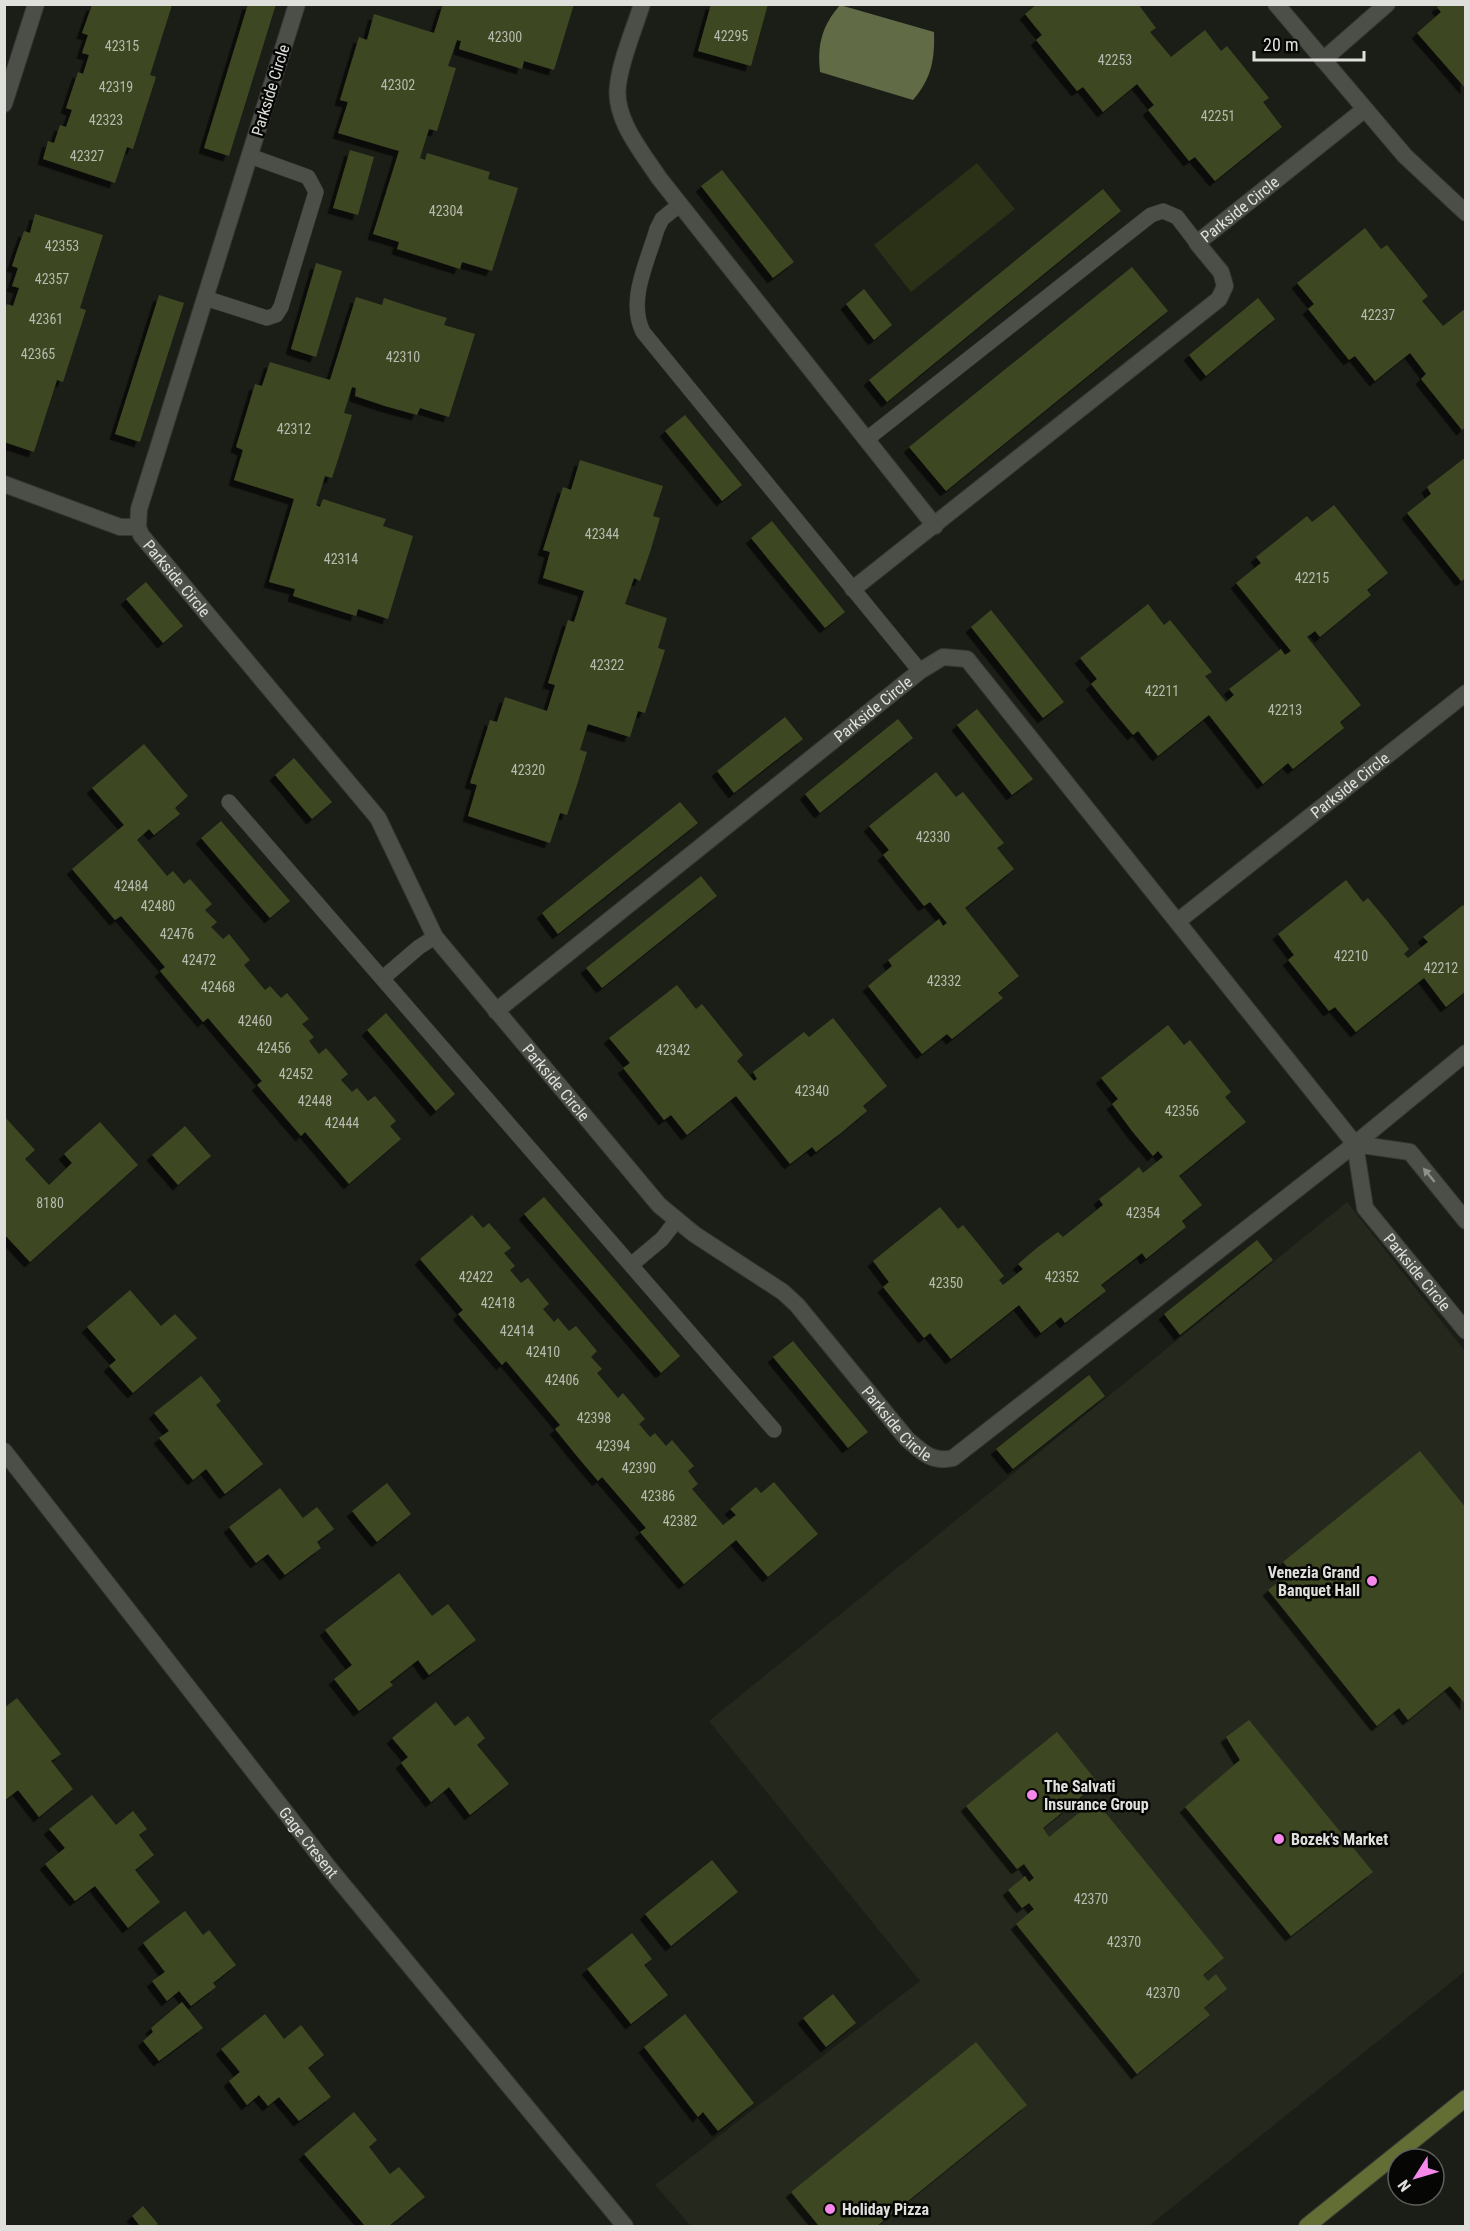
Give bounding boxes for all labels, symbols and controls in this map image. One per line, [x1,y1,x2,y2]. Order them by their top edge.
scale bar [1254,24,1364,62]
house number: 42295 [714,28,748,44]
house number: 42300 [488,29,522,45]
text: 20 m [1263,34,1298,55]
house number: 42315 [105,38,139,54]
street label: Parkside Circle [248,42,293,138]
house number: 42253 [1098,52,1132,68]
house number: 42302 [381,77,415,93]
house number: 42319 [99,79,133,95]
house number: 42251 [1201,108,1235,124]
house number: 42323 [89,112,123,128]
house number: 42327 [70,148,104,164]
street label: Parkside Circle [1197,172,1283,246]
house number: 42304 [429,203,463,219]
house number: 42353 [45,238,79,254]
house number: 42357 [35,271,69,287]
house number: 42237 [1361,307,1395,323]
house number: 42361 [29,311,63,327]
house number: 42365 [21,346,55,362]
house number: 42310 [386,349,420,365]
house number: 42312 [277,421,311,437]
house number: 42344 [585,526,619,542]
street label: Parkside Circle [139,536,214,621]
house number: 42314 [324,551,358,567]
house number: 42215 [1295,570,1329,586]
house number: 42322 [590,657,624,673]
street label: Parkside Circle [830,672,916,746]
house number: 42211 [1145,683,1179,699]
house number: 42213 [1268,702,1302,718]
street label: Parkside Circle [1307,749,1393,822]
house number: 42320 [511,762,545,778]
house number: 42330 [916,829,950,845]
house number: 42484 [114,878,148,894]
house number: 42480 [141,898,175,914]
house number: 42476 [160,926,194,942]
house number: 42210 [1334,948,1368,964]
house number: 42472 [182,952,216,968]
house number: 42212 [1424,960,1458,976]
house number: 42332 [927,973,961,989]
house number: 42468 [201,979,235,995]
house number: 42460 [238,1013,272,1029]
house number: 42456 [257,1040,291,1056]
street label: Parkside Circle [518,1040,594,1125]
house number: 42342 [656,1042,690,1058]
house number: 42452 [279,1066,313,1082]
house number: 42340 [795,1083,829,1099]
house number: 42448 [298,1093,332,1109]
house number: 42356 [1165,1103,1199,1119]
house number: 42444 [325,1115,359,1131]
one-way arrow [1422,1167,1435,1183]
house number: 8180 [36,1195,64,1211]
house number: 42354 [1126,1205,1160,1221]
street label: Parkside Circle [1380,1230,1455,1315]
house number: 42422 [459,1269,493,1285]
house number: 42352 [1045,1269,1079,1285]
house number: 42350 [929,1275,963,1291]
house number: 42418 [481,1295,515,1311]
house number: 42414 [500,1323,534,1339]
house number: 42410 [526,1344,560,1360]
house number: 42406 [545,1372,579,1388]
street label: Parkside Circle [858,1383,935,1465]
house number: 42398 [577,1410,611,1426]
house number: 42394 [596,1438,630,1454]
house number: 42390 [622,1460,656,1476]
house number: 42386 [641,1488,675,1504]
house number: 42382 [663,1513,697,1529]
place label: Venezia Grand Banquet Hall [1268,1563,1360,1600]
marker: Venezia Grand Banquet Hall [1365,1574,1379,1588]
place label: The Salvati Insurance Group [1044,1777,1149,1814]
marker: The Salvati Insurance Group [1025,1788,1039,1802]
street label: Gage Cresent [275,1803,342,1882]
place label: Bozek's Market [1291,1830,1388,1849]
marker: Bozek's Market [1272,1832,1286,1846]
house number: 42370 [1074,1891,1108,1907]
house number: 42370 [1107,1934,1141,1950]
house number: 42370 [1146,1985,1180,2001]
north arrow [1386,2147,1446,2207]
text: N [1394,2176,1415,2195]
place label: Holiday Pizza [842,2200,930,2219]
marker: Holiday Pizza [823,2202,837,2216]

